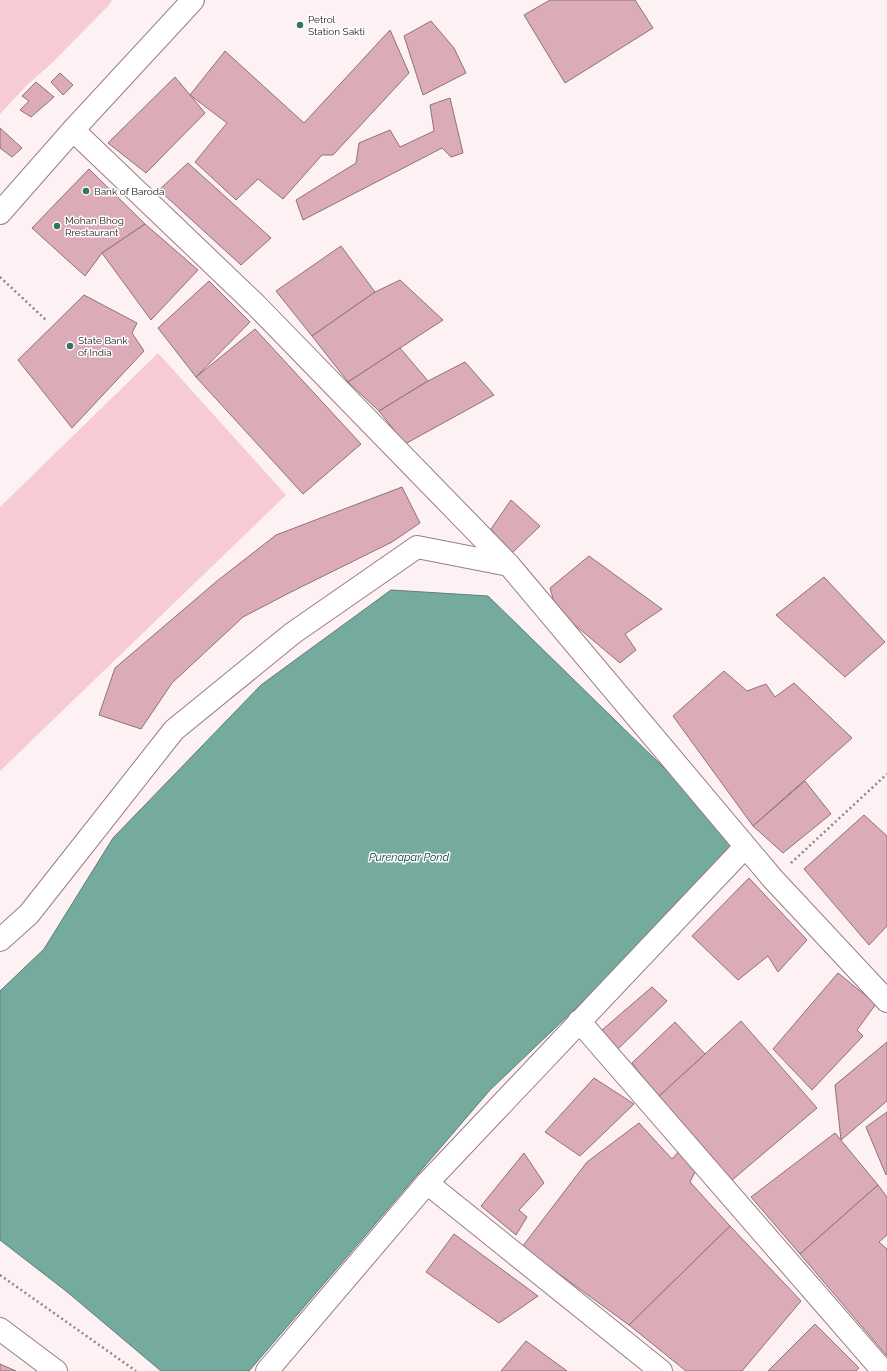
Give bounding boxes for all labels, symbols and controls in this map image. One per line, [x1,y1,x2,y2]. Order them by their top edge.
place label: Petrol Station Sakti [308,14,365,37]
marker: Petrol Station Sakti [295,20,305,30]
marker: Bank of Baroda [81,186,91,196]
place label: Bank of Baroda [94,186,164,197]
place label: Mohan Bhog Rrestaurant [65,215,124,238]
marker: Mohan Bhog Rrestaurant [52,221,62,231]
place label: State Bank of India [78,335,128,358]
marker: State Bank of India [65,341,75,351]
water label: Purenapar Pond [369,851,449,864]

